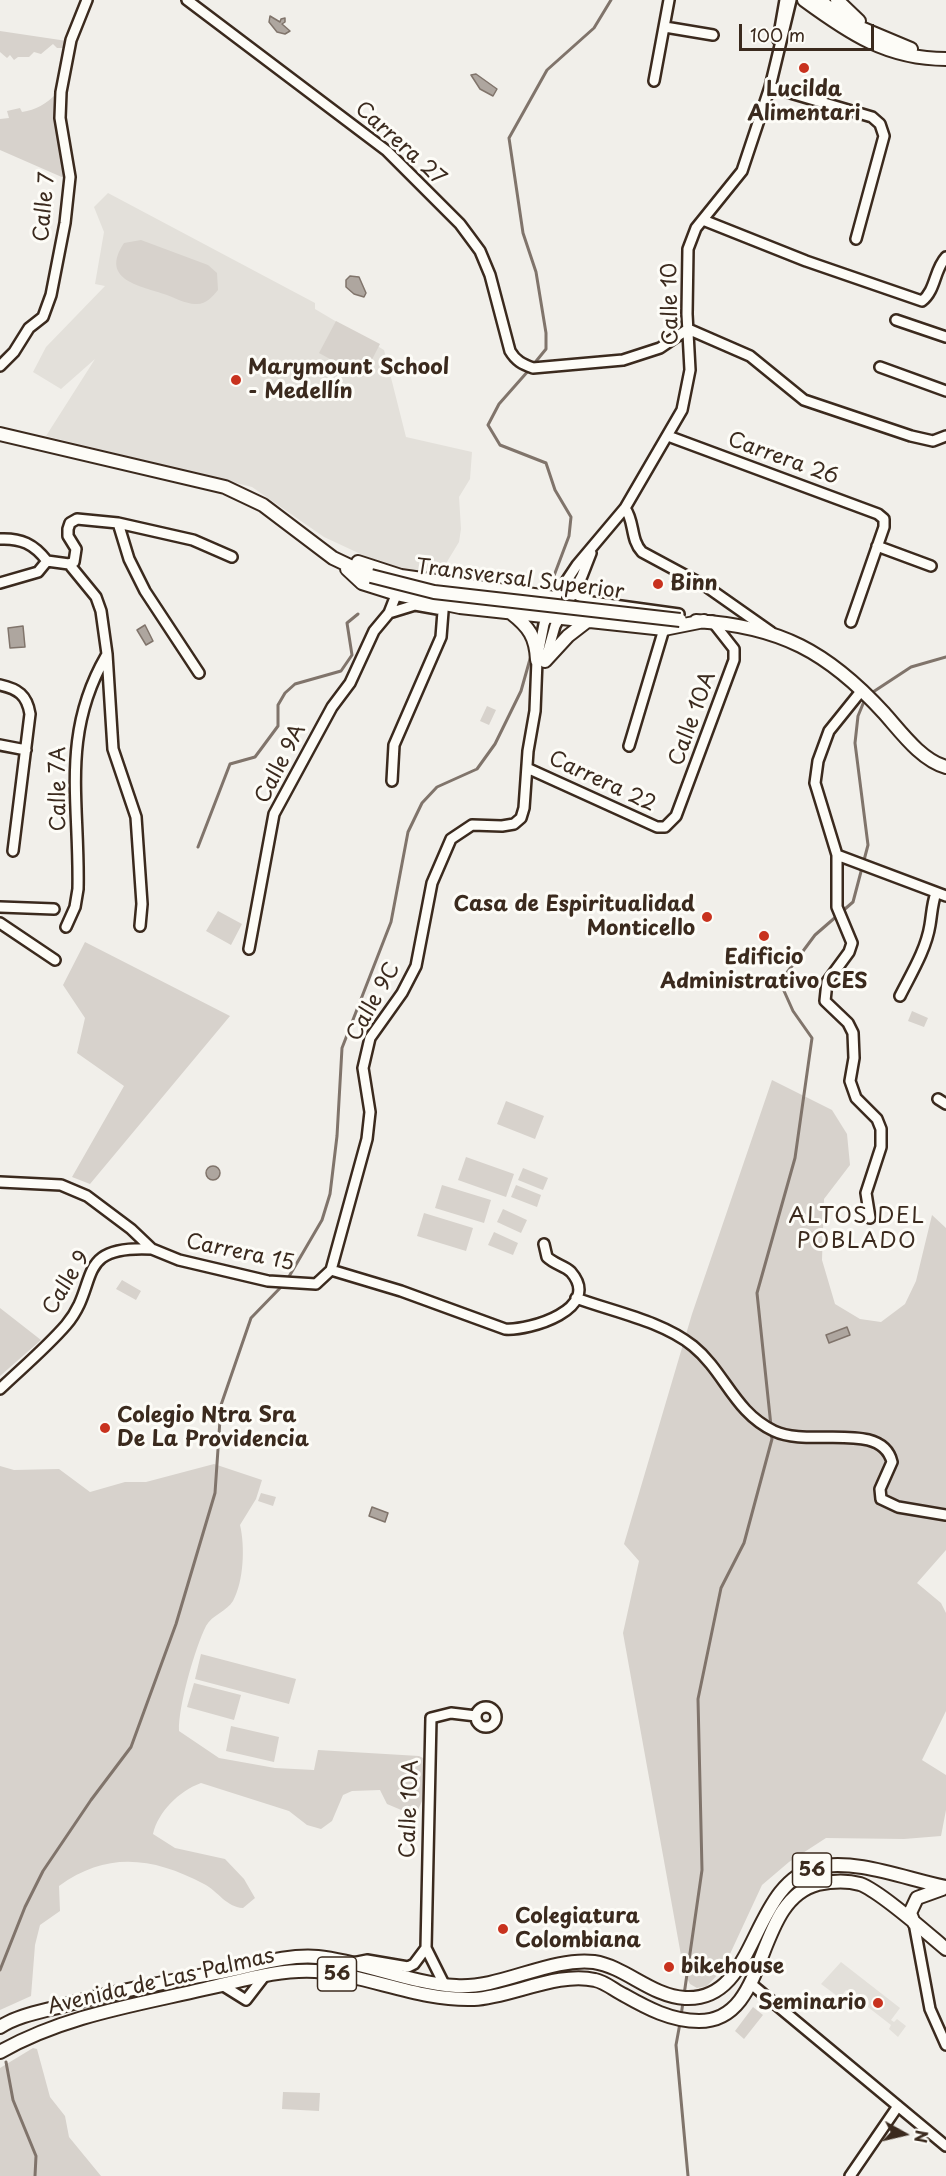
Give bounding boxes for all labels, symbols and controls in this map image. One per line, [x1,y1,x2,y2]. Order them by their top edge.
scale bar [742,12,877,50]
text: 100 m [750,21,805,48]
marker: Lucilda Alimentari [797,61,811,75]
place label: Lucilda Alimentari [747,77,861,127]
street label: Carrera 27 [349,97,451,191]
street label: Calle 7 [29,171,61,243]
street label: Calle 10 [658,262,684,346]
place label: Marymount School - Medellín [248,355,449,405]
marker: Marymount School - Medellín [229,373,243,387]
street label: Carrera 26 [724,427,842,491]
street label: Transversal Superior [414,555,626,605]
place label: Binn [670,571,718,597]
marker: Binn [651,577,665,591]
street label: Calle 10A [664,668,722,770]
street label: Calle 9A [250,720,312,808]
street label: Calle 7A [46,746,72,832]
street label: Carrera 22 [544,746,660,818]
place label: Casa de Espiritualidad Monticello [454,892,695,942]
marker: Casa de Espiritualidad Monticello [700,910,714,924]
marker: Edificio Administrativo CES [757,929,771,943]
place label: Edificio Administrativo CES [660,945,868,995]
street label: Calle 9C [342,958,406,1046]
district label: ALTOS DEL POBLADO [789,1204,925,1256]
street label: Carrera 15 [184,1229,296,1277]
street label: Calle 9 [38,1246,96,1320]
place label: Colegio Ntra Sra De La Providencia [117,1403,309,1453]
marker: Colegio Ntra Sra De La Providencia [98,1421,112,1435]
street label: Calle 10A [396,1759,424,1859]
road number: 56 [792,1853,832,1887]
place label: Colegiatura Colombiana [515,1904,641,1954]
marker: Colegiatura Colombiana [496,1922,510,1936]
street label: Avenida de Las Palmas [45,1944,277,2020]
place label: bikehouse [681,1954,784,1980]
road number: 56 [318,1957,356,1991]
marker: bikehouse [662,1960,676,1974]
place label: Seminario [758,1990,866,2016]
marker: Seminario [871,1996,885,2010]
north arrow [874,2104,934,2164]
text: N [909,2129,935,2144]

